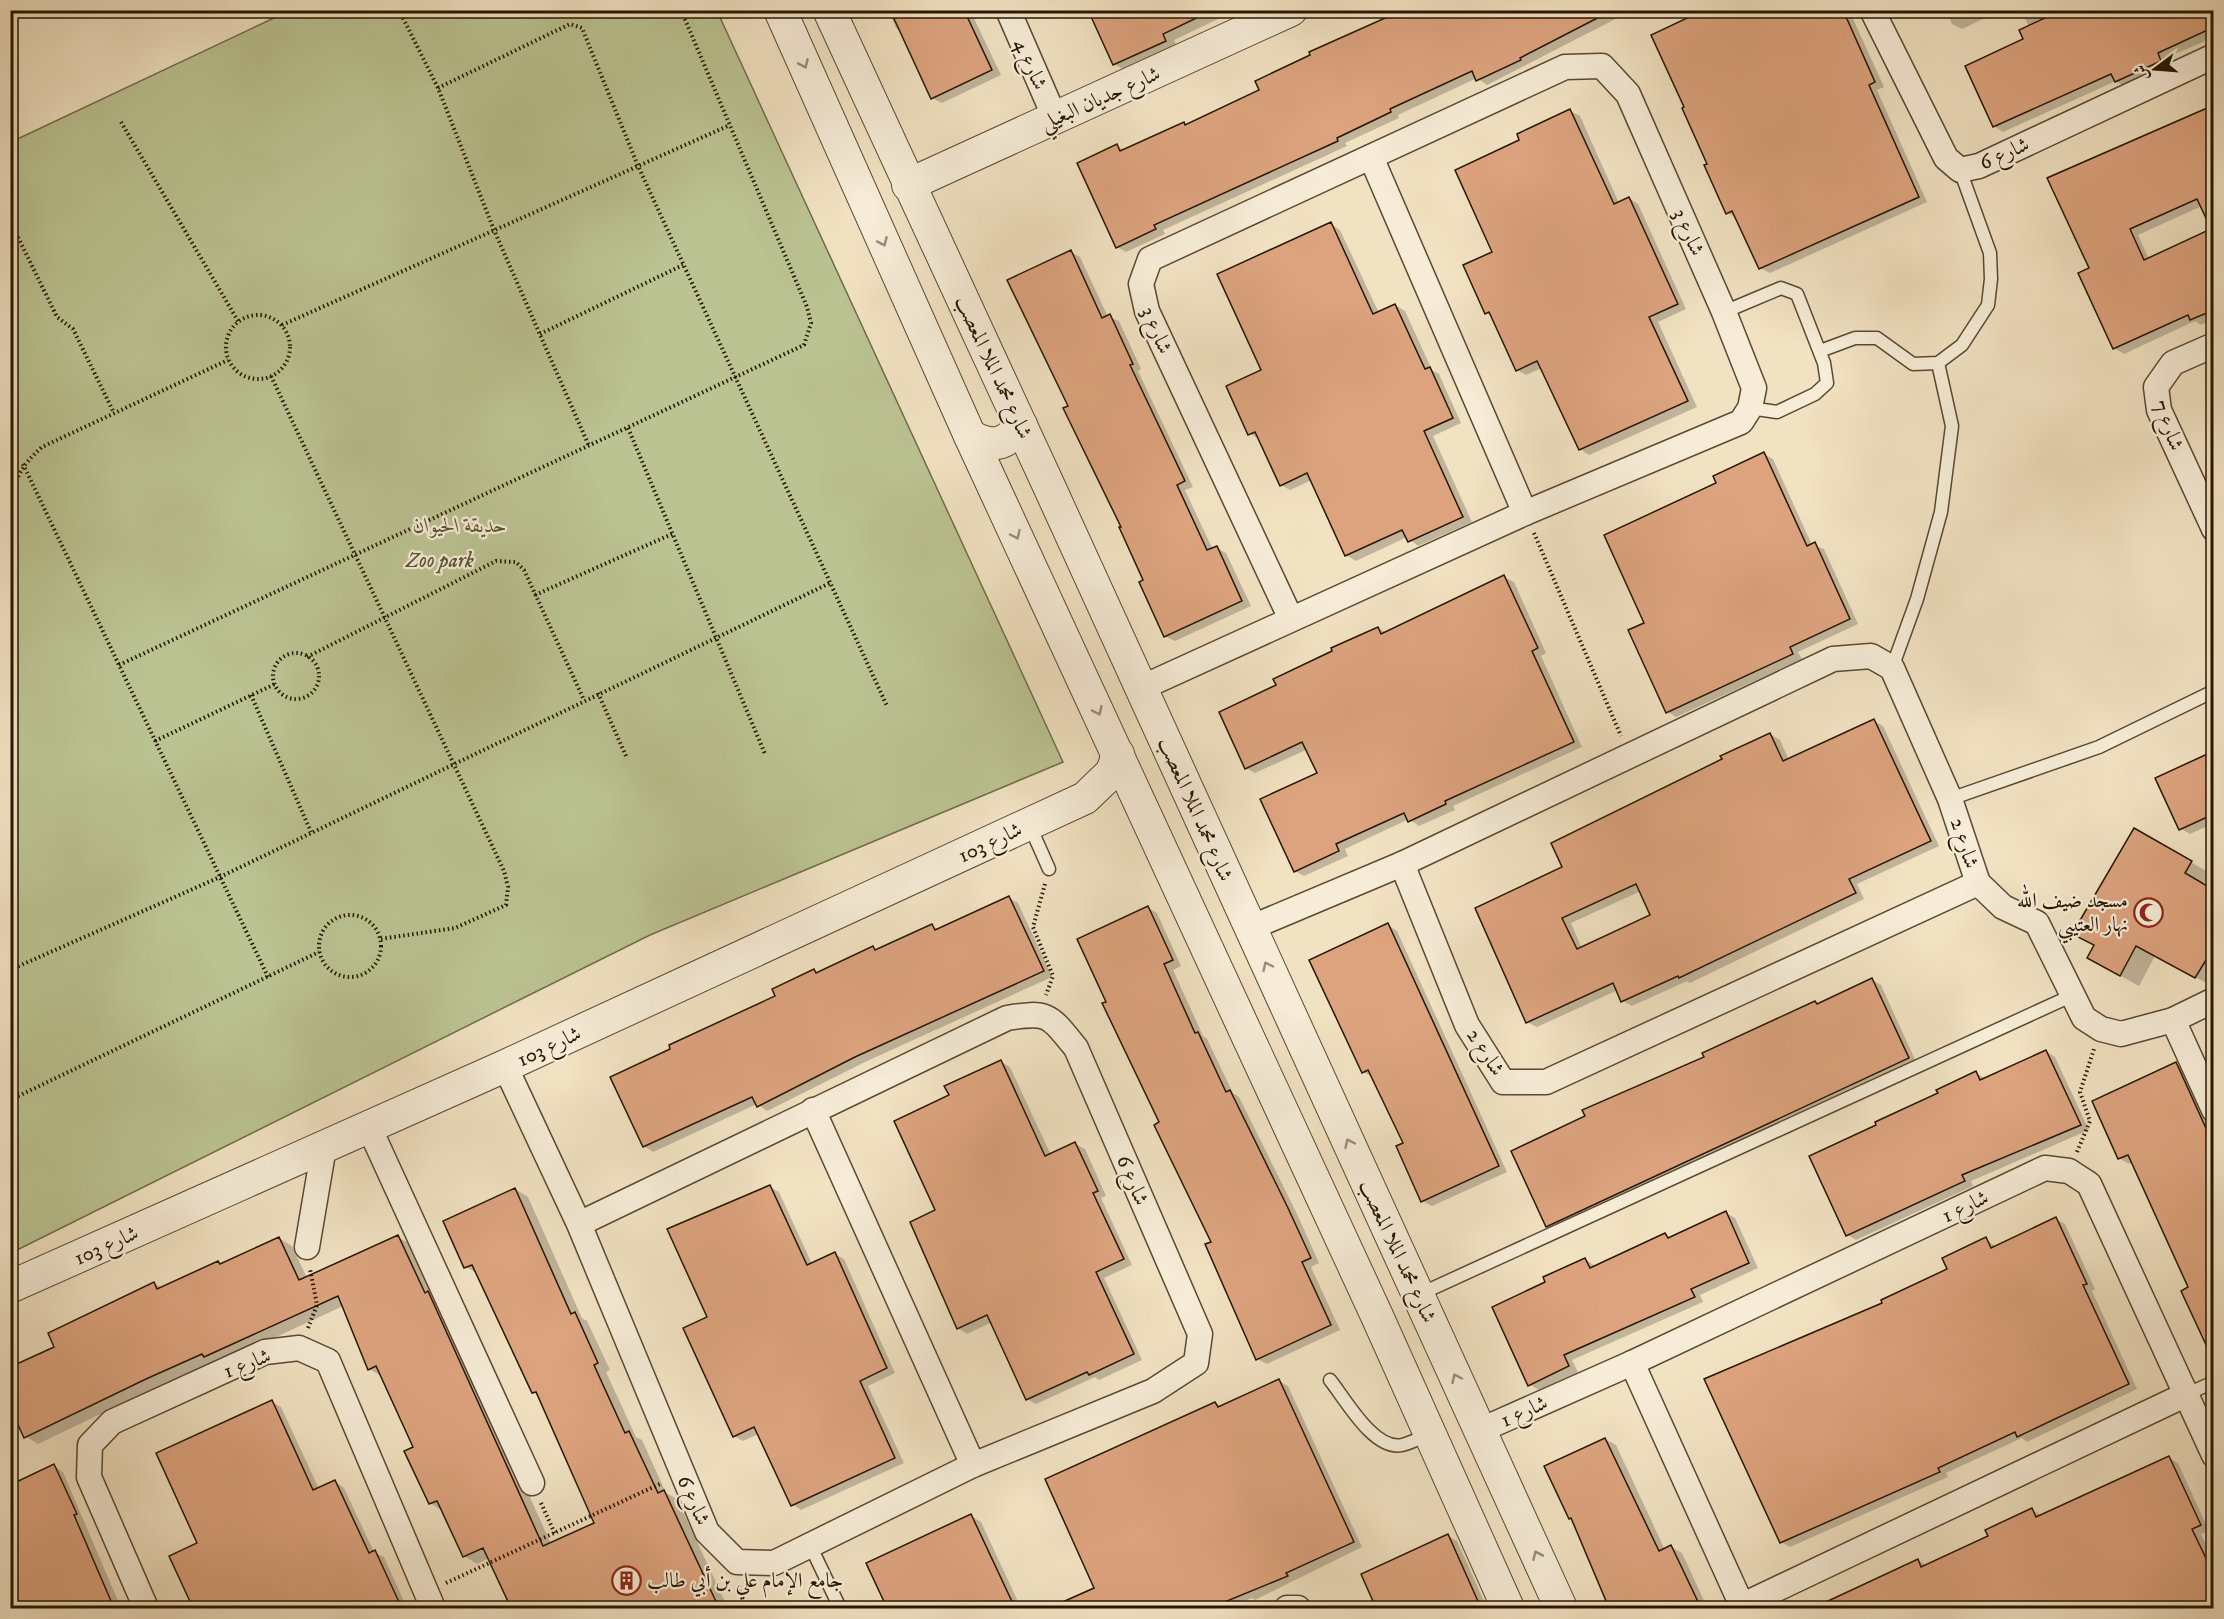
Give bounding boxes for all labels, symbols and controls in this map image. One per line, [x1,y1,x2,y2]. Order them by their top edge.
street label: شارع 4 [1004,35,1053,96]
north arrow [2125,39,2185,99]
one-way arrow [797,58,809,69]
street label: شارع جديان البغيلي [1036,61,1167,143]
text: ش [2130,62,2153,83]
street label: شارع 6 [1975,131,2035,180]
street label: شارع 3 [1663,205,1710,262]
one-way arrow [876,236,888,247]
street label: شارع محمد الملا المعصب [945,292,1038,445]
street label: شارع 3 [1131,303,1178,359]
street label: شارع 7 [2143,396,2189,456]
park label: حديقة الحيوان [413,513,507,539]
one-way arrow [1008,528,1020,539]
park label: Zoo park [405,548,474,574]
one-way arrow [1091,705,1103,716]
street label: شارع محمد الملا المعصب [1148,733,1239,887]
street label: شارع 2 [1940,815,1984,873]
street label: شارع 103 [954,817,1028,873]
place label: مسجد ضيف الله نهار العتيبي [2017,883,2128,944]
mosque icon: مسجد ضيف الله نهار العتيبي [2133,896,2165,928]
one-way arrow [1262,962,1274,973]
street label: شارع 103 [513,1021,587,1077]
street label: شارع 2 [1457,1024,1510,1083]
one-way arrow [1344,1139,1356,1150]
street label: شارع 6 [1106,1151,1154,1211]
street label: شارع محمد الملا المعصب [1349,1176,1442,1329]
street label: شارع 1 [1938,1185,1995,1233]
street label: شارع 103 [70,1220,144,1275]
street label: شارع 1 [220,1343,276,1389]
one-way arrow [1452,1373,1464,1384]
street label: شارع 1 [1497,1390,1554,1437]
street label: شارع 6 [667,1471,716,1531]
one-way arrow [1532,1551,1544,1562]
building icon: جامع الإمام علي بن أبي طالب [610,1564,642,1596]
place label: جامع الإمام علي بن أبي طالب [647,1565,843,1600]

